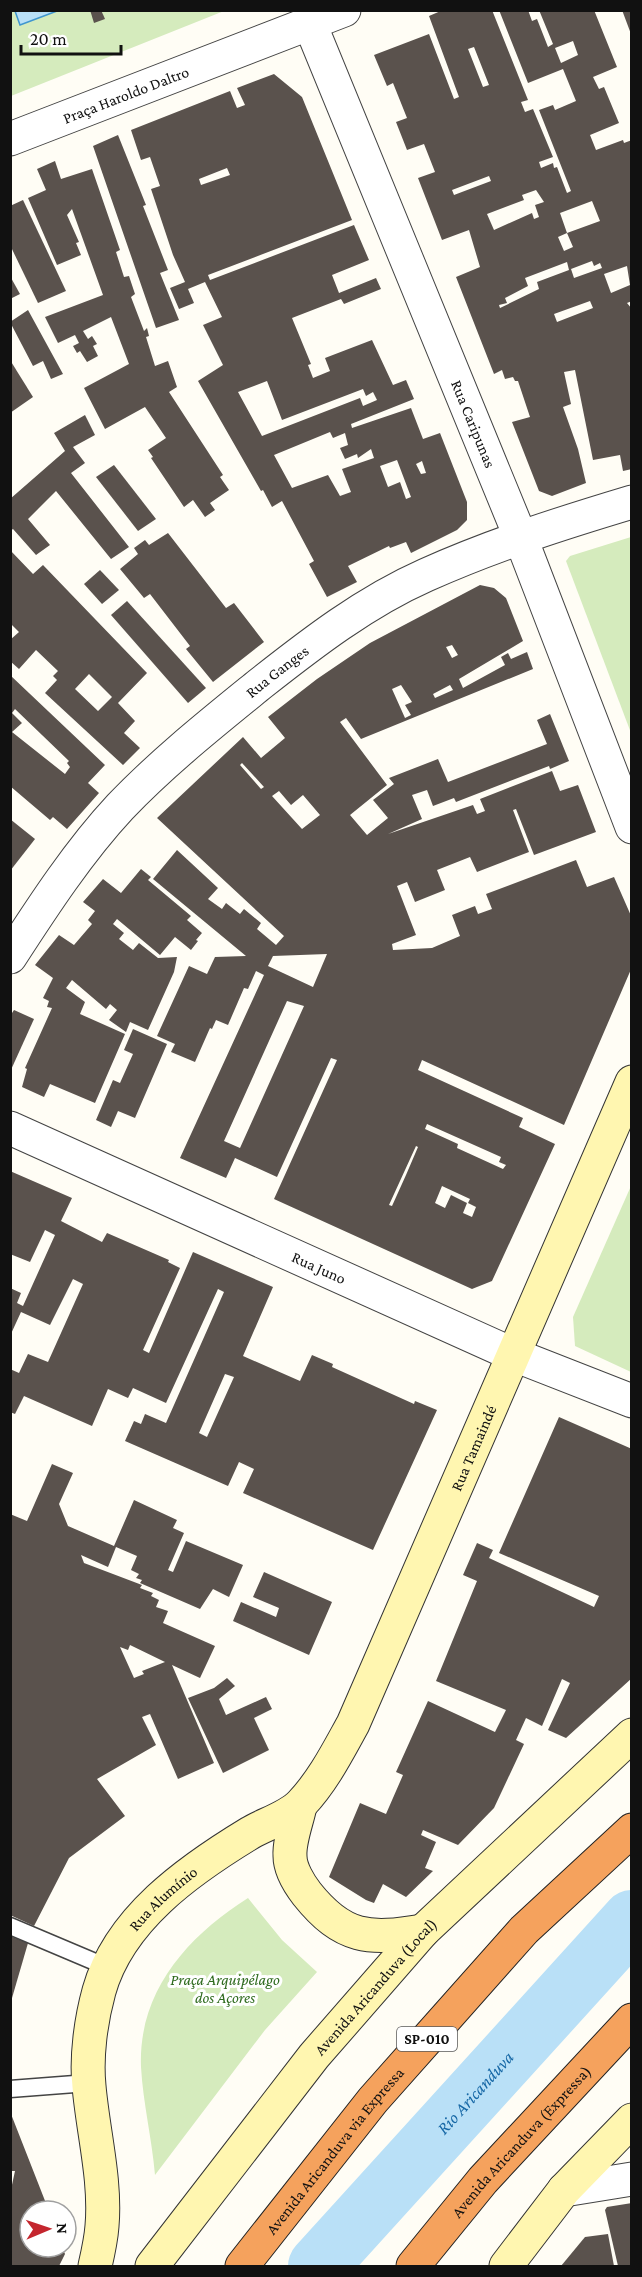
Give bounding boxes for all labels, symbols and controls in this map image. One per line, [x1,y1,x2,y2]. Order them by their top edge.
scale bar [21,18,122,56]
text: 20 m [30,29,67,49]
street label: Praça Haroldo Daltro [61,63,191,127]
street label: Rua Caripunas [448,377,499,470]
street label: Rua Ganges [243,642,312,701]
street label: Rua Juno [289,1248,349,1287]
street label: Rua Tamaindé [447,1403,500,1493]
street label: Rua Alumínio [125,1863,201,1934]
street label: Avenida Aricanduva (Local) [311,1915,441,2058]
park label: Praça Arquipélago dos Açores [170,1971,280,2007]
road number: SP-010 [397,2027,457,2051]
water label: Rio Aricanduva [433,2047,518,2138]
street label: Avenida Aricanduva (Expressa) [448,2062,595,2221]
street label: Avenida Aricanduva via Expressa [263,2063,408,2238]
north arrow [18,2199,78,2259]
text: N [54,2223,71,2234]

